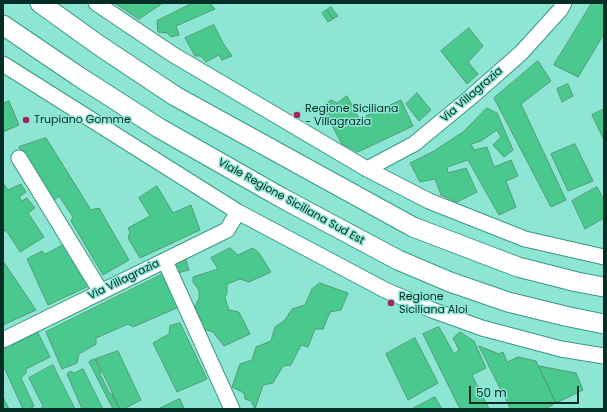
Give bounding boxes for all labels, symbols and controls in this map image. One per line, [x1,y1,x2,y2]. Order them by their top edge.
street label: Via Villagrazia [438,65,506,125]
place label: Regione Siciliana - Villagrazia [305,102,398,128]
marker: Regione Siciliana - Villagrazia [292,110,302,120]
place label: Trupiano Gomme [34,113,131,127]
marker: Trupiano Gomme [21,115,31,125]
street label: Viale Regione Siciliana Sud Est [215,156,367,248]
street label: Via Villagrazia [86,257,162,303]
place label: Regione Siciliana Aloi [399,290,468,316]
marker: Regione Siciliana Aloi [386,298,396,308]
scale bar [471,378,581,404]
text: 50 m [476,384,507,401]

